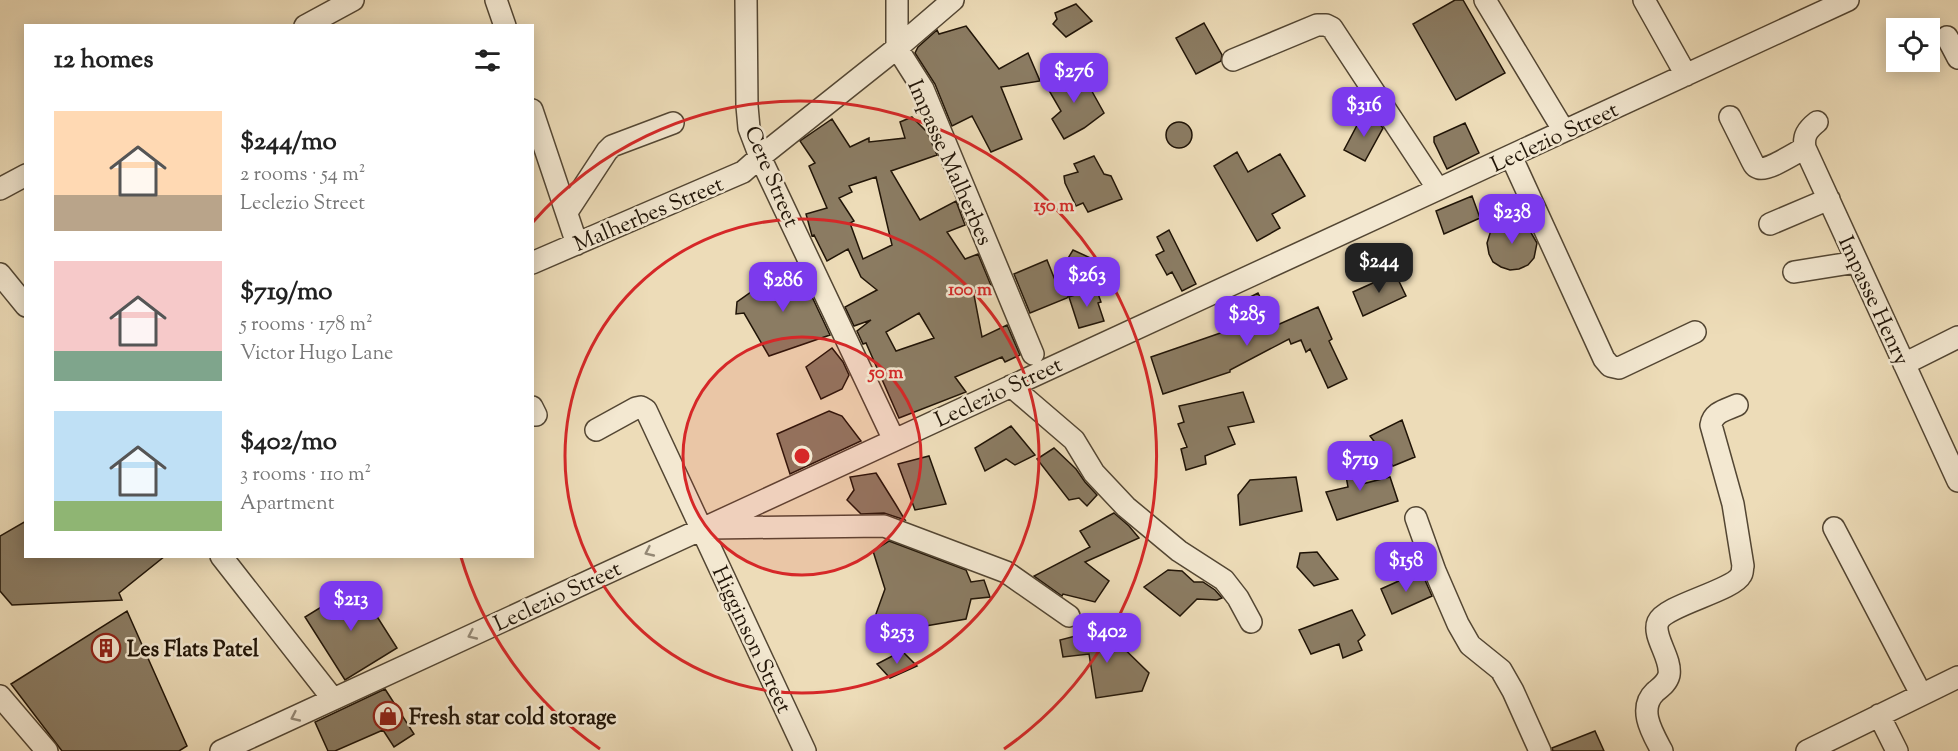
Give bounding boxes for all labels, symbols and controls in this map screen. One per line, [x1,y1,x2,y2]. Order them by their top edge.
map controls [1886,18,1940,72]
button: locate [1886,18,1940,72]
text: 12 homes [54,42,153,79]
icon: filters [471,44,504,77]
pin: $276 [1038,53,1110,104]
text: $276 [1054,58,1094,87]
street label: Impasse Malherbes [897,75,999,251]
pin: $316 [1328,87,1400,138]
text: $316 [1346,92,1382,121]
street label: Leclezio Street [1486,95,1625,182]
street label: Cere Street [735,122,806,233]
text: $244/mo [240,124,337,161]
icon: home [102,135,174,207]
text: 2 rooms · 54 m² [240,161,365,190]
street label: Malherbes Street [569,170,729,262]
text: Leclezio Street [240,190,365,219]
text: 150 m [1034,194,1074,220]
pin: $238 [1476,194,1548,245]
text: $238 [1493,199,1531,228]
street label: Impasse Henry [1828,231,1916,371]
pin: $244 [1343,243,1415,294]
text: $244 [1359,248,1399,277]
pin: $263 [1051,257,1123,308]
pin: $286 [747,262,819,313]
text: $263 [1068,262,1106,291]
text: $286 [763,267,803,296]
text: $719/mo [240,274,333,311]
text: 100 m [948,278,992,304]
icon: home [102,285,174,357]
pin: $285 [1211,296,1283,347]
text: $285 [1229,301,1265,330]
text: 5 rooms · 178 m² [240,311,373,340]
text: Victor Hugo Lane [240,340,393,369]
street label: Leclezio Street [930,350,1069,437]
text: 50 m [867,361,903,387]
text: $402/mo [240,424,337,461]
icon: home [102,435,174,507]
pin: $719 [1324,441,1396,492]
centre of rings [792,446,812,466]
text: $719 [1342,446,1379,475]
text: 3 rooms · 110 m² [240,461,371,490]
text: Apartment [240,490,335,519]
pin: $158 [1370,542,1442,593]
one-way arrow [644,545,655,557]
text: $158 [1389,547,1423,576]
street label: Leclezio Street [489,554,628,641]
street label: Higginson Street [702,561,799,720]
pin: $213 [315,581,387,632]
text: $213 [334,586,368,615]
pin: $402 [1071,613,1143,664]
pin: $253 [861,614,933,665]
text: $402 [1087,618,1127,647]
text: $253 [880,619,914,648]
one-way arrow [467,627,478,639]
building icon: Les Flats Patel [90,632,122,664]
place label: Les Flats Patel [127,635,260,667]
shop icon: Fresh star cold storage [372,700,404,732]
place label: Fresh star cold storage [409,703,617,735]
one-way arrow [291,709,302,721]

